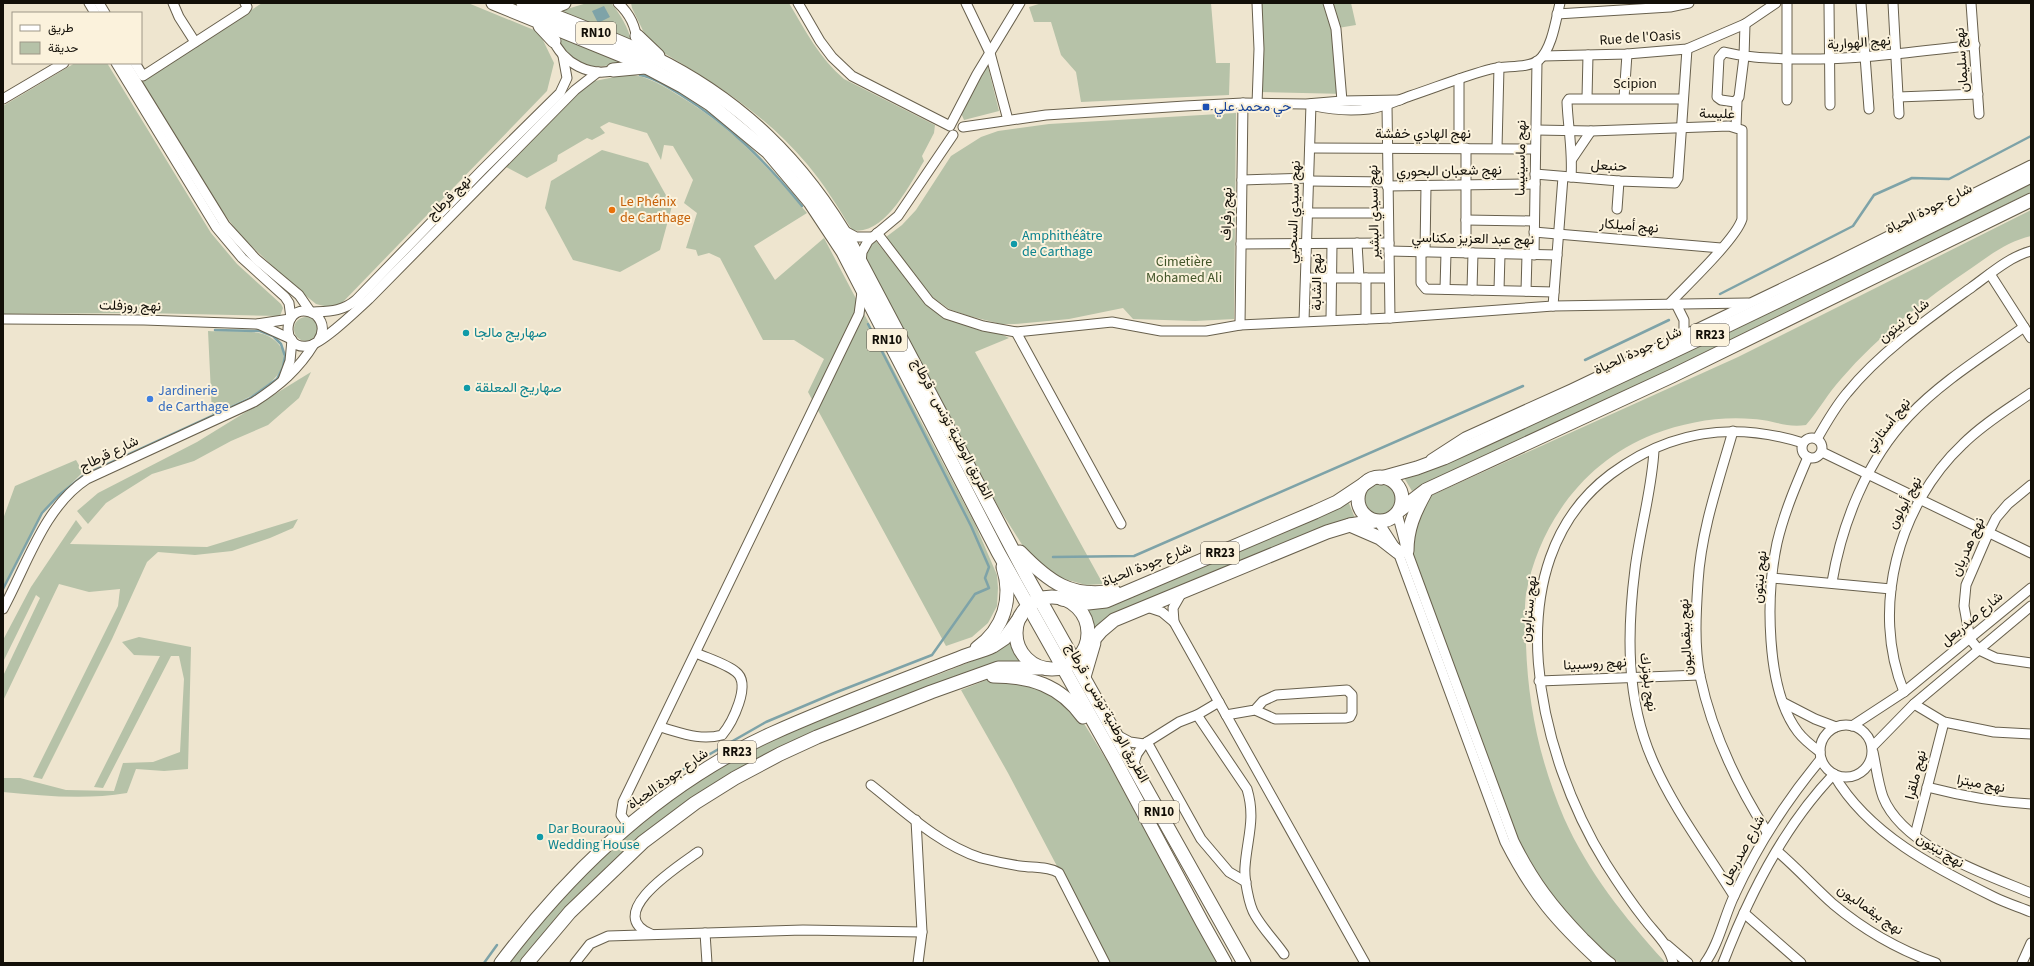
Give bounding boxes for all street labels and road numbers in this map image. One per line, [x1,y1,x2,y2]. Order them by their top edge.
road number: RN10 [576,22,616,44]
street label: Rue de l'Oasis [1599,25,1681,51]
street label: نهج سليمان [1950,27,1974,93]
street label: نهج الهوارية [1827,31,1891,55]
street label: Scipion [1613,74,1657,94]
street label: عليسة [1699,104,1735,124]
street label: نهج ماسينيسا [1510,120,1532,196]
street label: نهج الهادي خفشة [1375,124,1471,145]
street label: حنبعل [1590,155,1628,177]
street label: نهج سيدي السحبي [1282,160,1307,264]
street label: نهج شعبان البحوري [1396,160,1502,183]
street label: نهج سيدي البشير [1363,165,1386,260]
street label: نهج قرطاج [422,171,476,225]
street label: شارع جودة الحياة [1882,179,1976,239]
street label: نهج رفراف [1217,187,1237,241]
street label: نهج أميلكار [1598,213,1659,239]
street label: نهج عبد العزيز مكناسي [1411,228,1535,251]
street label: نهج الشابة [1307,253,1327,311]
street label: شارع نبتون [1874,294,1934,348]
street label: نهج روزفلت [99,295,161,317]
street label: شارع جودة الحياة [1591,322,1685,380]
road number: RR23 [1691,324,1729,346]
road number: RN10 [867,329,907,351]
street label: الطريق الوطنية تونس - قرطاج [906,355,998,503]
street label: نهج أستارتي [1860,394,1916,457]
street label: شارع قرطاج [76,431,142,477]
street label: نهج أبولون [1883,473,1927,533]
street label: نهج هدريان [1946,514,1990,580]
street label: شارع جودة الحياة [1099,538,1195,592]
road number: RR23 [1201,542,1239,564]
street label: نهج نبتون [1748,550,1772,604]
street label: نهج سترابون [1516,575,1542,643]
street label: شارع صدربعل [1936,587,2008,651]
street label: نهج بيقماليون [1674,598,1698,676]
street label: الطريق الوطنية تونس - قرطاج [1060,639,1154,787]
street label: نهج بلوترك [1634,651,1662,713]
street label: نهج روسبينا [1563,652,1627,676]
road number: RR23 [718,741,756,763]
street label: شارع جودة الحياة [623,744,713,814]
street label: نهج ملقرا [1900,748,1932,802]
street label: نهج ميترا [1955,770,2007,798]
road number: RN10 [1139,801,1179,823]
street label: شارع صدربعل [1716,812,1770,888]
street label: نهج نبتون [1912,829,1968,873]
street label: نهج بيقماليون [1833,880,1907,940]

